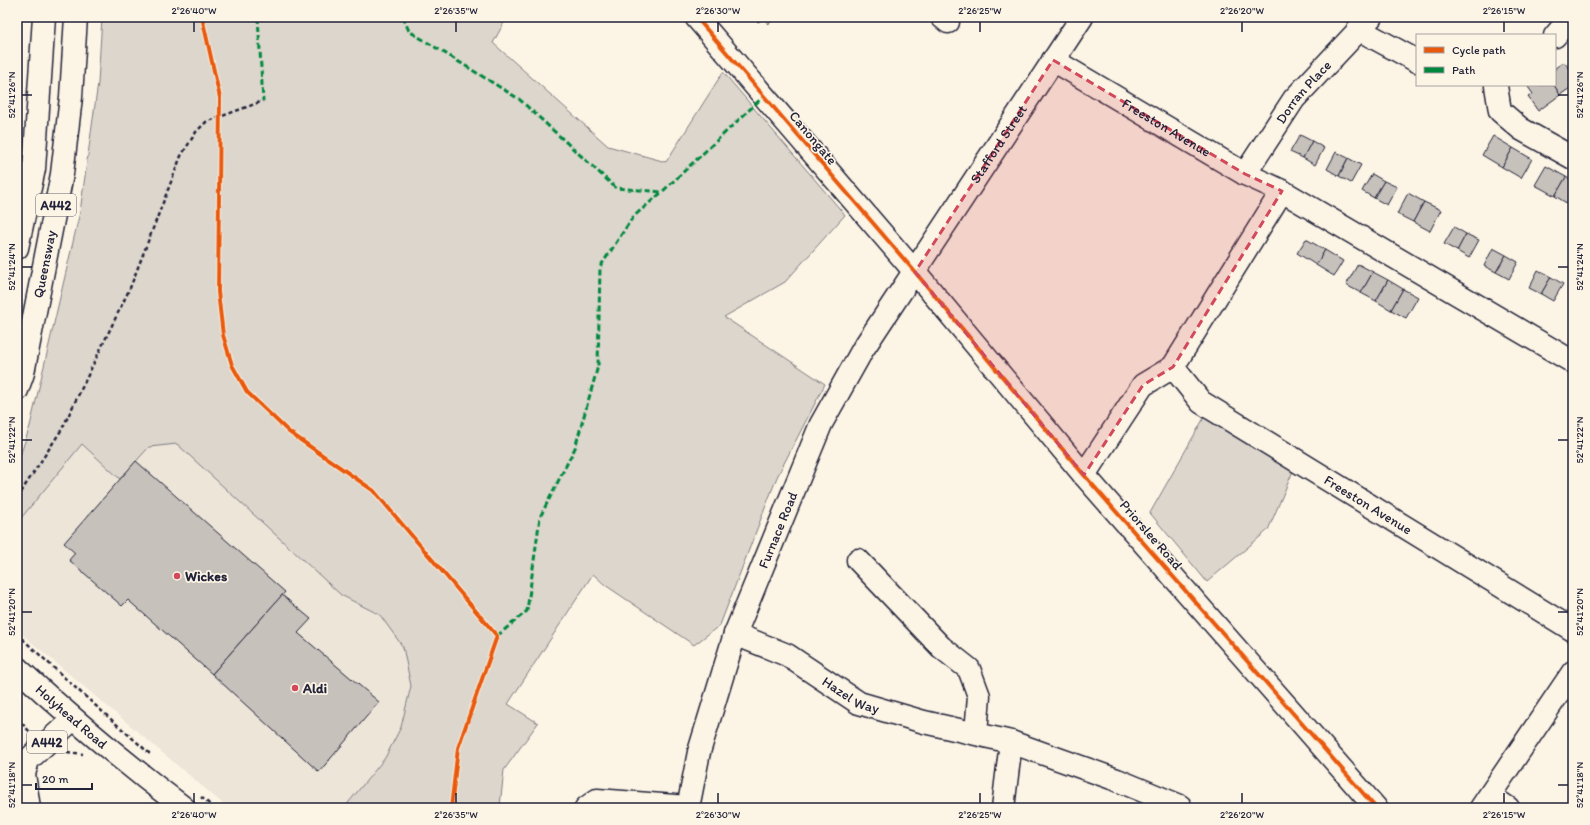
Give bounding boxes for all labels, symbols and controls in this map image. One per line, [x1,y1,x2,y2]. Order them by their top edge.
text: 2°26'40"W [172,4,217,17]
text: 2°26'35"W [434,4,478,17]
text: 2°26'30"W [696,4,741,17]
text: 2°26'25"W [958,4,1002,17]
text: 2°26'20"W [1220,4,1265,17]
text: 2°26'15"W [1483,4,1526,17]
legend [1416,34,1556,86]
text: Cycle path [1452,43,1506,57]
street label: Dorran Place [1272,56,1335,127]
text: Path [1452,63,1475,77]
text: 52°41'26"N [5,71,18,118]
text: 52°41'26"N [1573,71,1586,118]
street label: Freeston Avenue [1119,95,1214,160]
street label: Stafford Street [966,101,1030,187]
street label: Canongate [786,108,841,169]
road number: A442 [36,194,76,216]
street label: Queensway [29,228,59,299]
text: 52°41'24"N [5,243,18,291]
text: 52°41'24"N [1573,243,1586,291]
text: 52°41'22"N [5,416,18,463]
text: 52°41'22"N [1573,416,1586,463]
street label: Freeston Avenue [1321,471,1416,538]
street label: Furnace Road [754,489,801,571]
street label: Priorslee Road [1116,497,1186,574]
place label: Wickes [185,568,227,585]
marker: Wickes [172,571,182,581]
text: 52°41'20"N [5,588,18,636]
text: 52°41'20"N [1573,588,1586,636]
street label: Hazel Way [819,673,882,717]
place label: Aldi [302,680,327,697]
street label: Holyhead Road [32,681,111,753]
marker: Aldi [290,683,300,693]
road number: A442 [27,731,67,753]
text: 52°41'18"N [5,762,18,808]
text: 52°41'18"N [1573,762,1586,808]
scale bar [36,765,92,791]
text: 20 m [42,772,69,786]
text: 2°26'40"W [172,808,217,821]
text: 2°26'35"W [434,808,478,821]
text: 2°26'30"W [696,808,741,821]
text: 2°26'25"W [958,808,1002,821]
text: 2°26'20"W [1220,808,1265,821]
text: 2°26'15"W [1483,808,1526,821]

